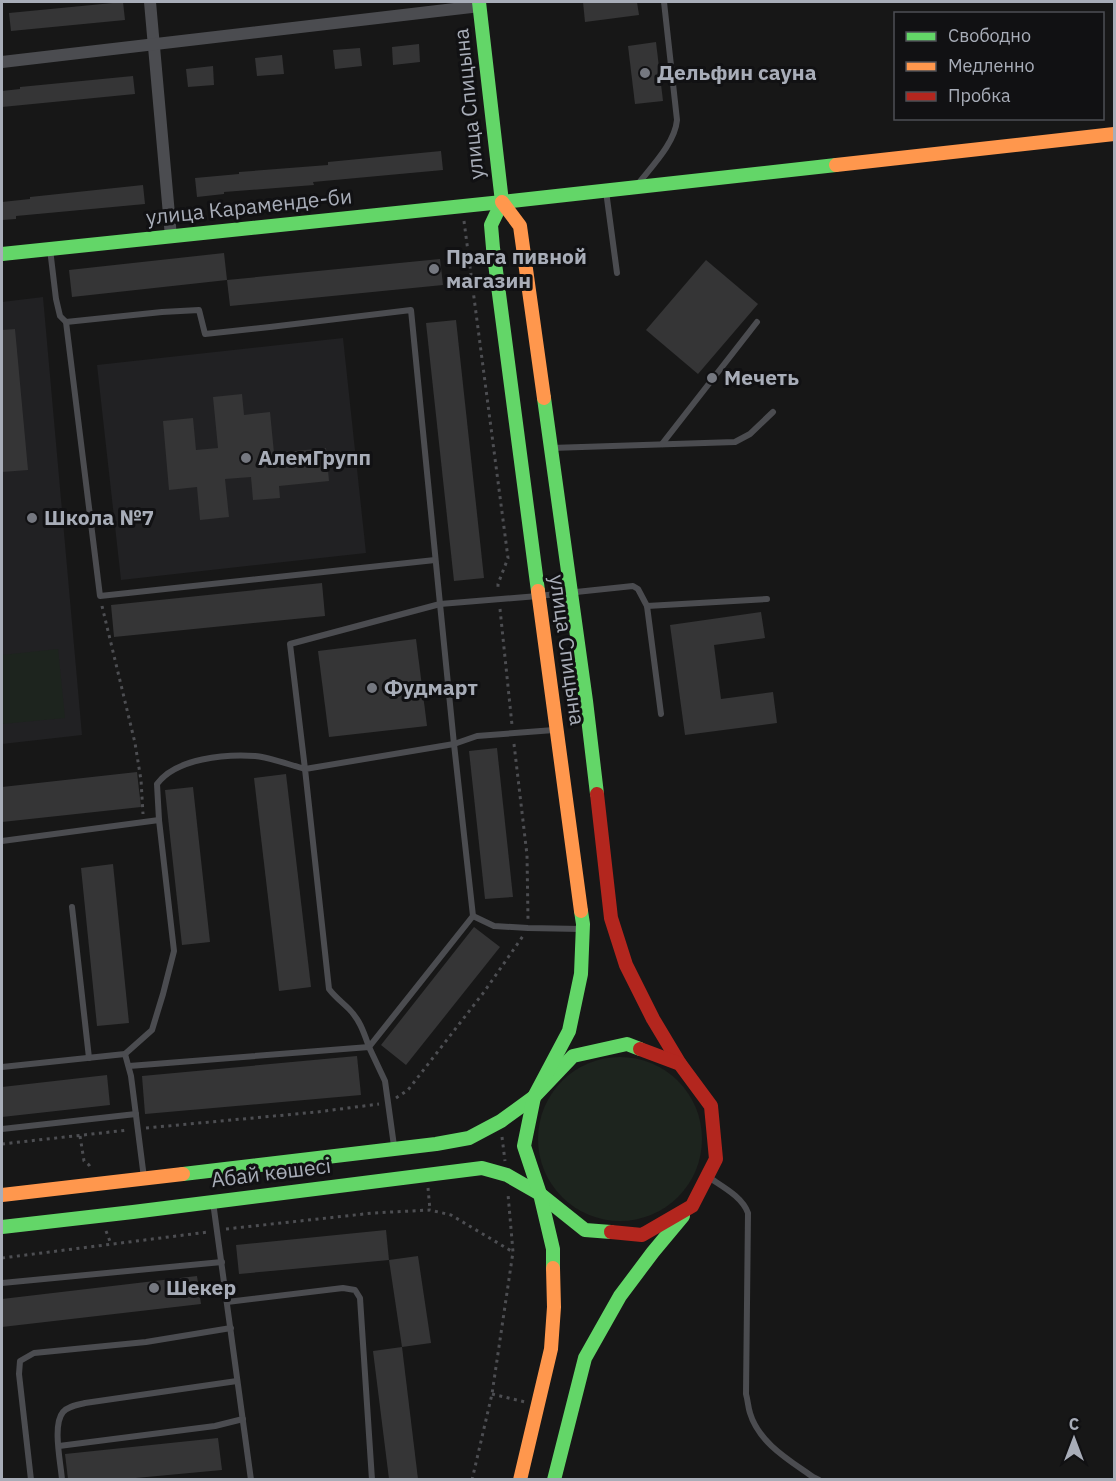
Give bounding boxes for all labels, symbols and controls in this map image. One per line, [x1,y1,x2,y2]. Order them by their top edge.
legend [894,12,1104,120]
text: Свободно [948,24,1031,47]
street label: улица Спицына [446,27,490,181]
text: Медленно [948,54,1035,77]
place label: Дельфин сауна [657,58,817,86]
marker: Дельфин сауна [638,66,652,80]
text: Пробка [948,84,1011,107]
street label: улица Караменде-би [145,181,353,231]
place label: Прага пивной магазин [446,242,587,294]
marker: Прага пивной магазин [427,262,441,276]
place label: Мечеть [724,363,799,391]
marker: Мечеть [705,371,719,385]
place label: АлемГрупп [258,443,371,471]
marker: АлемГрупп [239,451,253,465]
place label: Школа №7 [44,503,154,531]
marker: Школа №7 [25,511,39,525]
street label: улица Спицына [544,573,592,727]
place label: Фудмарт [384,673,478,701]
marker: Фудмарт [365,681,379,695]
street label: Абай көшесі [209,1151,333,1193]
place label: Шекер [166,1273,236,1301]
marker: Шекер [147,1281,161,1295]
north arrow [1044,1409,1104,1469]
text: С [1069,1414,1079,1434]

